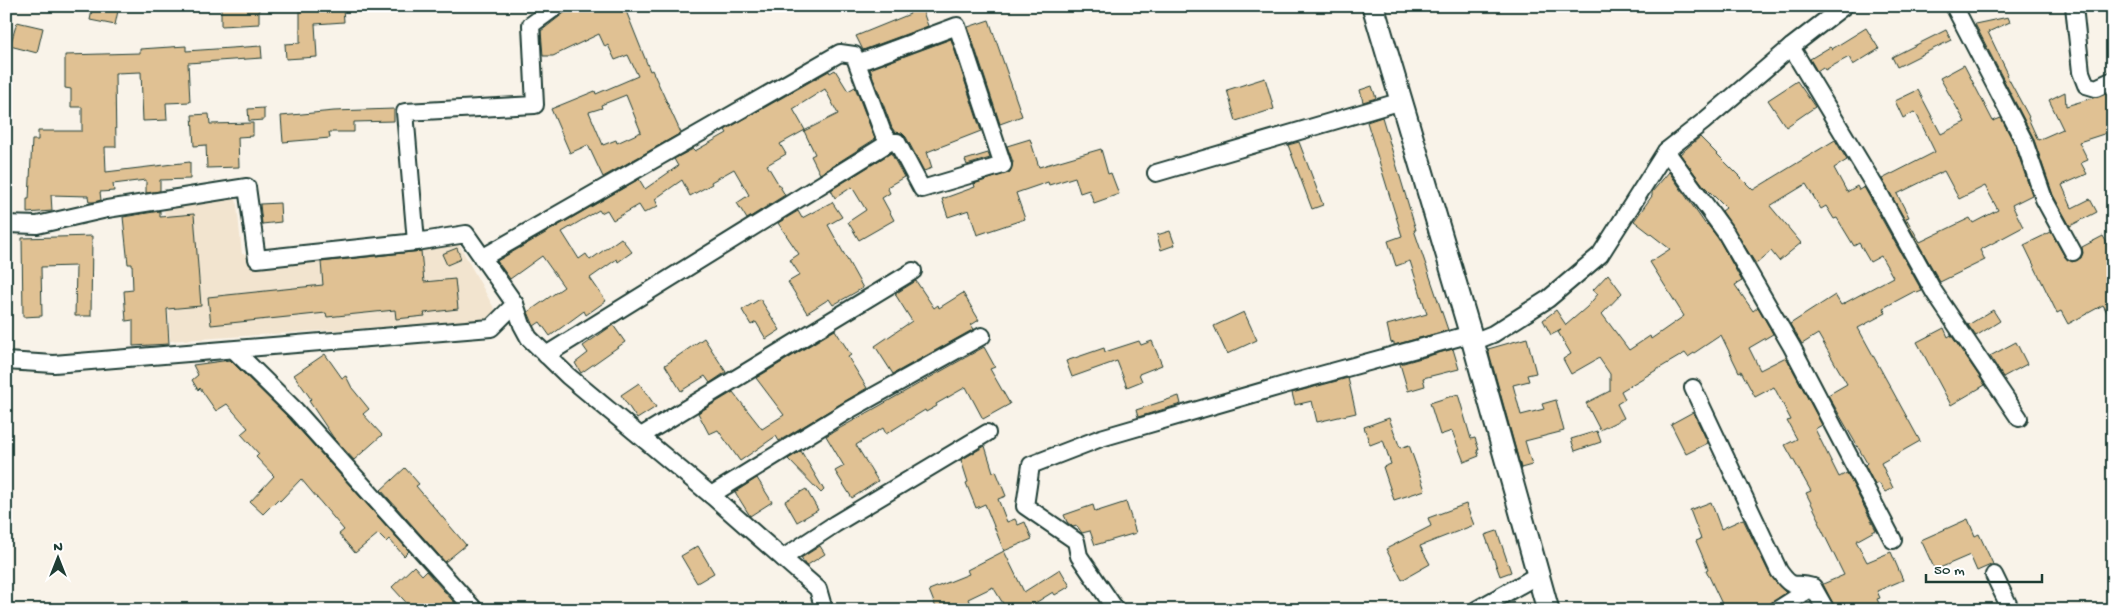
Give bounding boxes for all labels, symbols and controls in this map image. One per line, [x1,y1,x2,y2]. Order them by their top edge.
north arrow [32,534,82,584]
text: N [53,539,63,556]
scale bar [1926,551,2043,583]
text: 50 m [1934,562,1965,580]

